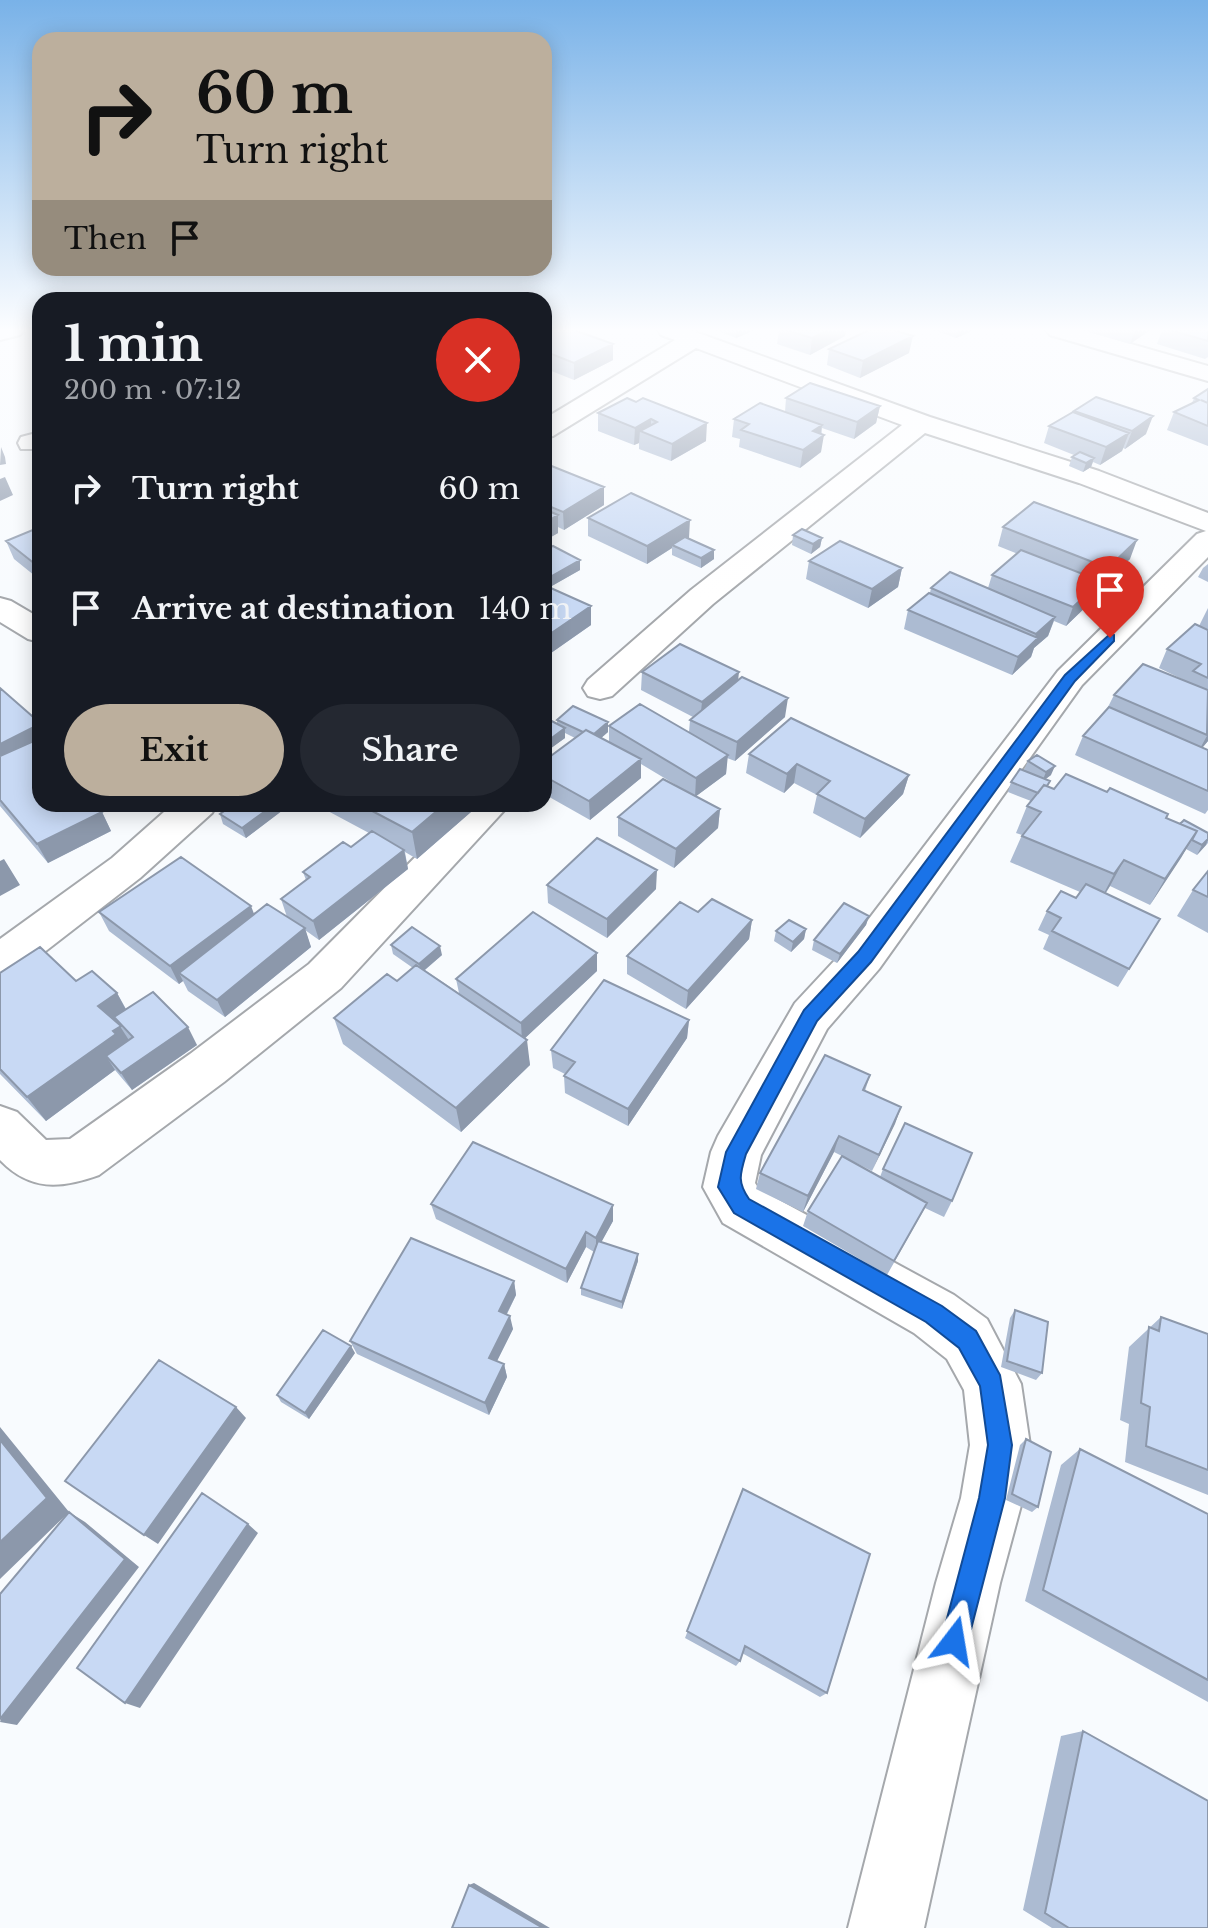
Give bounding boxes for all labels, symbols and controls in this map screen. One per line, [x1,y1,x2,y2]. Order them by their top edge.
text: 60 m [196,59,353,128]
icon: right [64,64,168,168]
text: Turn right [196,128,389,173]
icon: arrive [163,216,207,260]
text: Then [64,220,147,257]
text: 1 min [64,314,203,374]
button: close [436,318,520,402]
text: 200 m · 07:12 [64,374,241,406]
icon: right [64,466,108,510]
text: Turn right [132,470,299,507]
text: 60 m [438,470,520,507]
pin [1076,556,1144,638]
icon: arrive [1088,568,1132,612]
icon: arrive [64,586,108,630]
text: Arrive at destination [132,590,455,627]
text: 140 m [479,590,572,627]
button: Exit [64,704,284,796]
button: Share [300,704,520,796]
position arrow [912,1599,996,1683]

